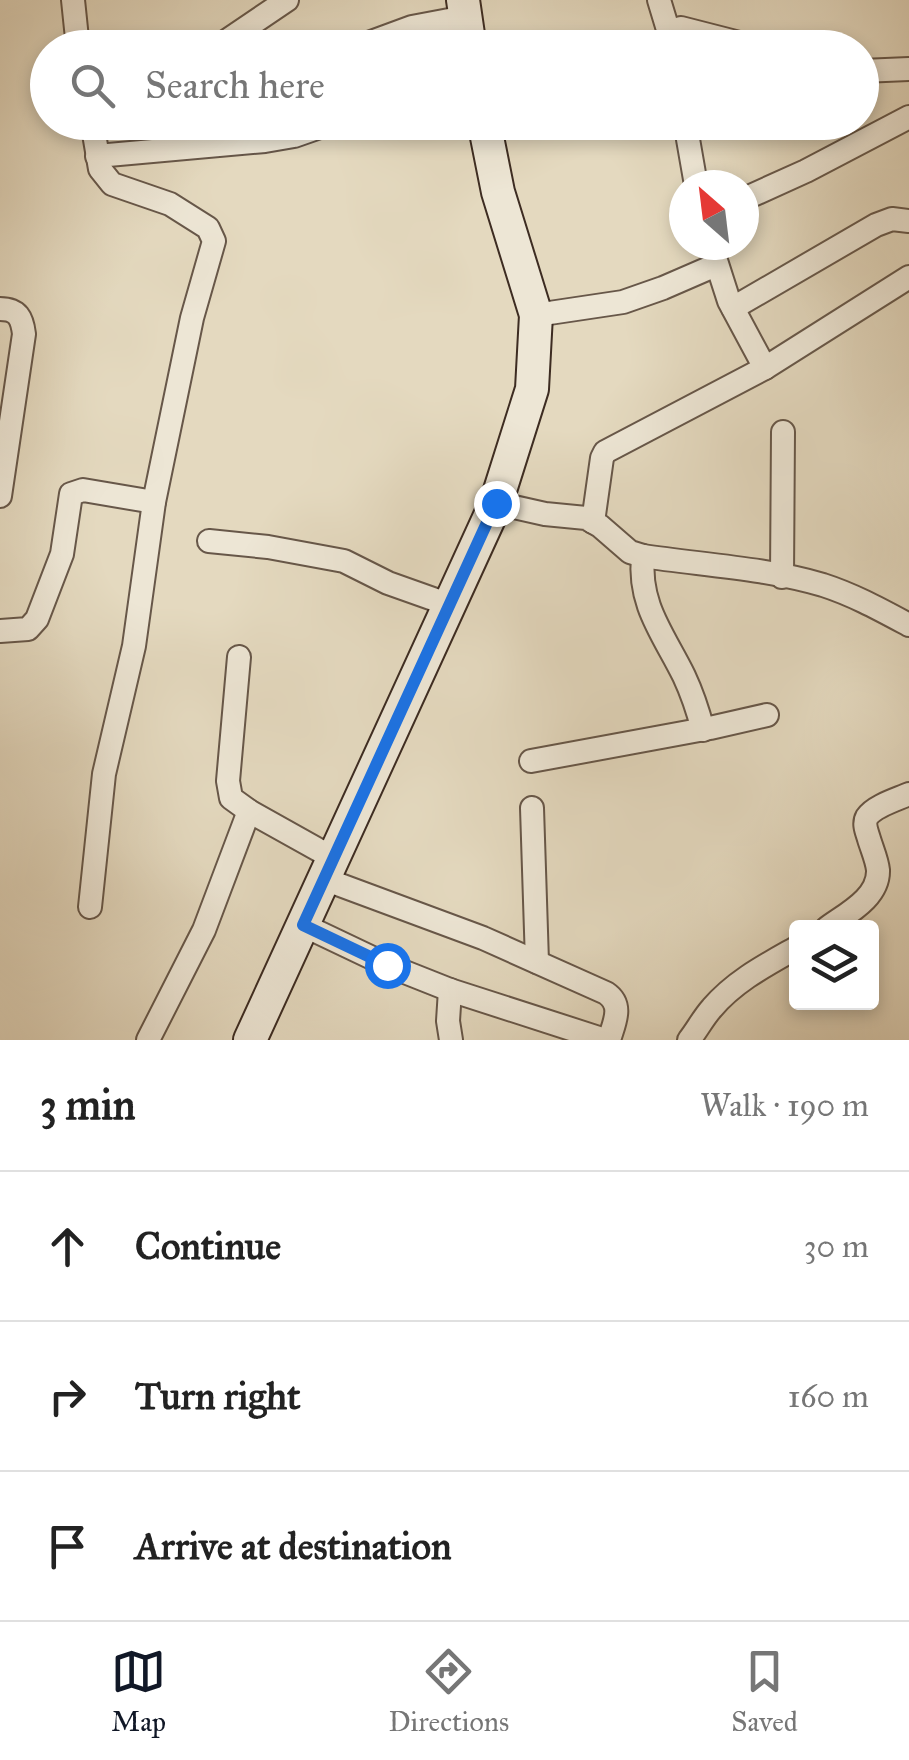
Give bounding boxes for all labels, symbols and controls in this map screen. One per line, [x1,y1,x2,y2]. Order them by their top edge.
search box [30,30,879,140]
icon: search [65,58,120,113]
text: Search here [145,62,325,108]
north arrow [669,170,759,260]
route end [474,481,520,527]
map controls [789,920,879,1010]
button: layers [789,920,879,1010]
route start [365,943,411,989]
text: 3 min [40,1079,135,1131]
text: Walk · 190 m [700,1086,869,1125]
icon: ahead [40,1219,95,1274]
text: Continue [135,1223,281,1269]
text: 30 m [804,1227,869,1266]
icon: right [40,1369,95,1424]
text: Turn right [135,1373,301,1419]
text: 160 m [788,1377,869,1416]
icon: arrive [40,1519,95,1574]
text: Arrive at destination [135,1523,452,1569]
tab: Map [111,1644,166,1739]
tab: Directions [388,1644,509,1739]
tab: Saved [731,1644,798,1739]

